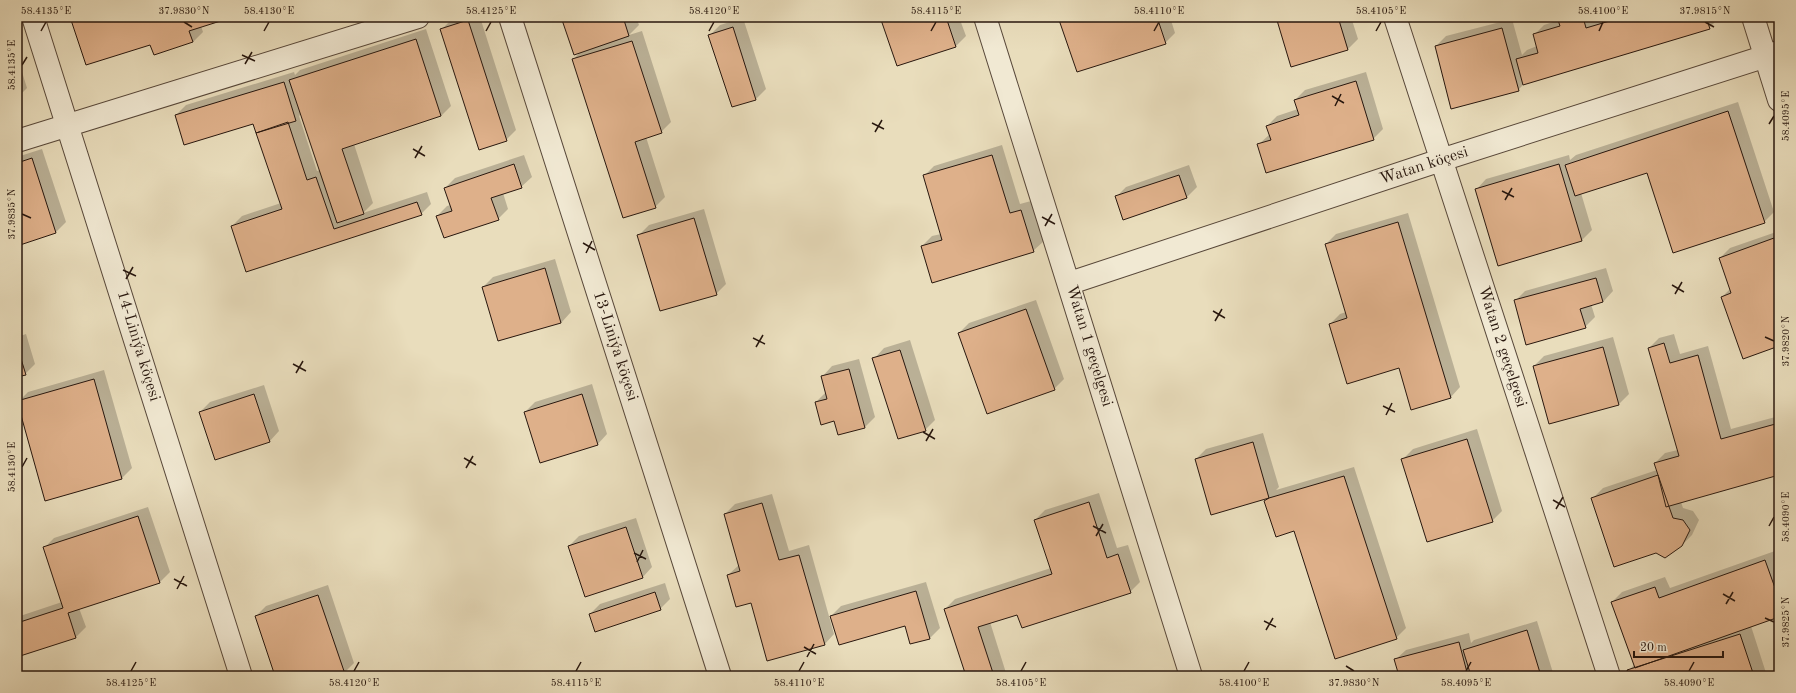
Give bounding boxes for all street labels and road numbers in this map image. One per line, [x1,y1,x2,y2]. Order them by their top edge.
street label: Watan köçesi [1378,144,1470,188]
street label: Watan 1 geçelgesi [1063,283,1115,409]
street label: Watan 2 geçelgesi [1475,285,1529,409]
street label: 14-Liniýa köçesi [114,289,162,403]
street label: 13-Liniýa köçesi [590,289,640,403]

